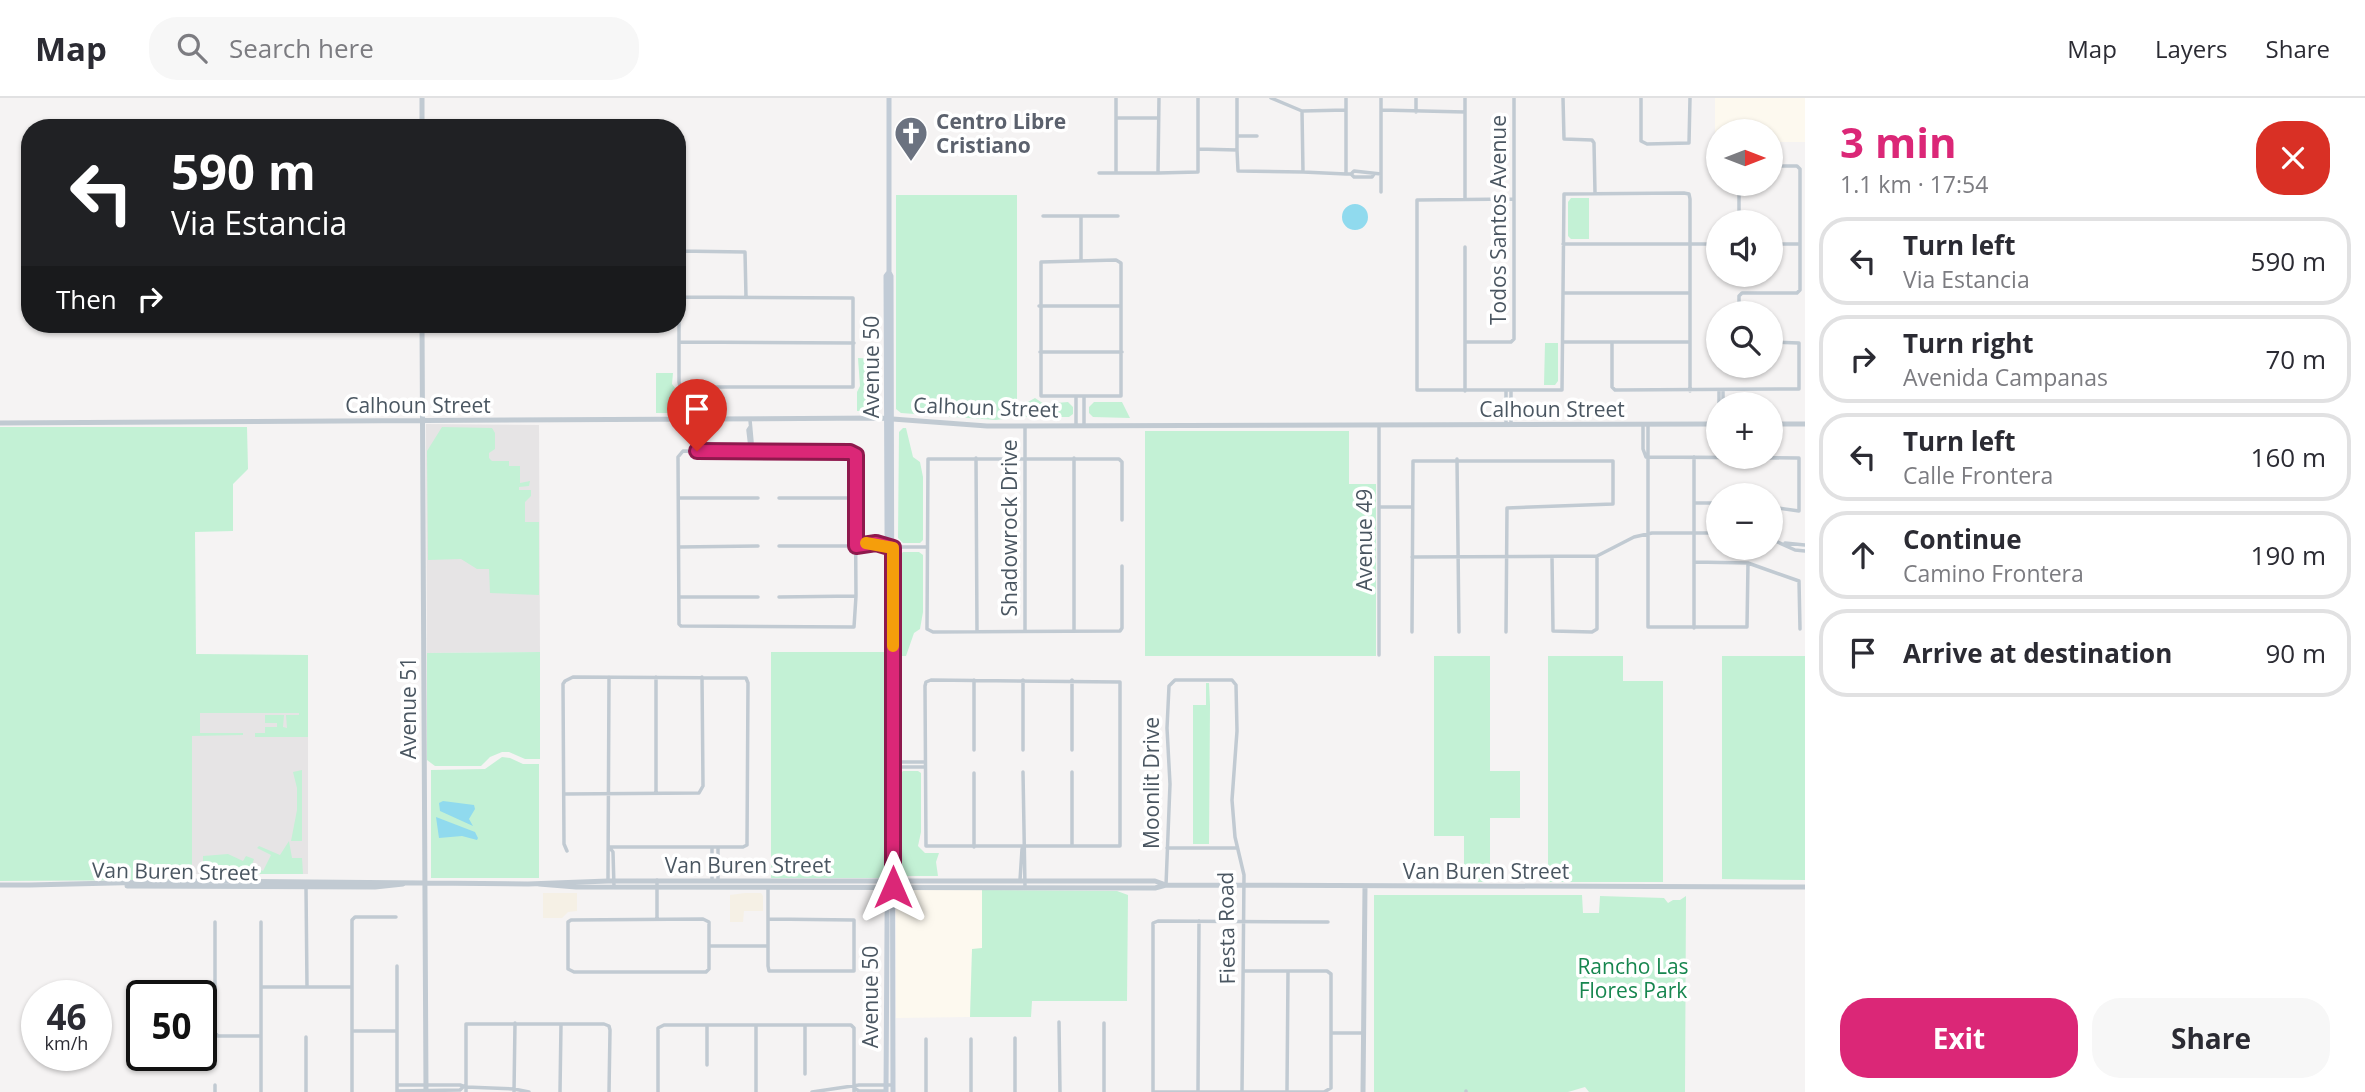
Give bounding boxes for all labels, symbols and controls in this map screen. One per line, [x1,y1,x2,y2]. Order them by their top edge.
search box [149,17,639,80]
text: Map [35,26,107,71]
icon: search [173,29,211,67]
text: Search here [229,30,374,66]
text: Map [2067,32,2117,65]
text: Layers [2155,32,2228,65]
text: Share [2266,32,2330,65]
place label: Centro Libre Cristiano [936,107,1066,159]
text: 3 min [1840,113,1957,170]
church icon: Centro Libre Cristiano [892,114,930,163]
street label: Todos Santos Avenue [1484,115,1512,325]
north arrow [1706,119,1783,196]
map controls [1706,119,1783,560]
button: close [2256,121,2330,195]
text: 590 m [171,138,316,204]
icon: left [56,147,147,238]
text: 1.1 km · 17:54 [1840,168,1988,200]
text: Via Estancia [171,201,347,244]
button: sound [1706,210,1783,287]
text: Turn left [1903,227,2015,263]
icon: left [1844,242,1882,280]
text: 590 m [2251,243,2326,279]
text: Via Estancia [1903,263,2030,295]
icon: right [131,280,169,318]
text: Then [56,281,117,317]
button: search [1706,301,1783,378]
street label: Avenue 50 [857,316,885,418]
text: Turn right [1903,325,2034,361]
icon: right [1844,340,1882,378]
text: 70 m [2265,341,2326,377]
text: Avenida Campanas [1903,361,2108,393]
pin [667,379,727,451]
icon: arrive [678,390,716,428]
street label: Calhoun Street [913,390,1059,424]
street label: Calhoun Street [345,391,491,419]
button: + [1706,392,1783,469]
street label: Calhoun Street [1479,395,1625,423]
text: Turn left [1903,423,2015,459]
icon: left [1844,438,1882,476]
text: 160 m [2251,439,2326,475]
street label: Shadowrock Drive [995,440,1023,616]
text: Calle Frontera [1903,459,2053,491]
button: − [1706,483,1783,560]
street label: Avenue 49 [1350,489,1378,591]
text: Continue [1903,521,2022,557]
icon: ahead [1844,536,1882,574]
text: 190 m [2251,537,2326,573]
text: Camino Frontera [1903,557,2084,589]
icon: arrive [1844,634,1882,672]
text: Arrive at destination [1903,635,2172,671]
text: 90 m [2265,635,2326,671]
street label: Avenue 51 [394,657,422,759]
street label: Moonlit Drive [1137,717,1165,849]
position arrow [856,850,930,924]
street label: Van Buren Street [665,851,831,879]
street label: Van Buren Street [92,856,258,886]
street label: Van Buren Street [1403,857,1569,885]
street label: Fiesta Road [1211,871,1241,985]
street label: Avenue 50 [856,946,884,1048]
park label: Rancho Las Flores Park [1577,952,1689,1004]
speed limit sign: 50 [126,980,217,1071]
text: 46 [46,993,87,1040]
button: Exit [1840,998,2078,1078]
button: Share [2092,998,2330,1078]
text: km/h [45,1031,88,1055]

